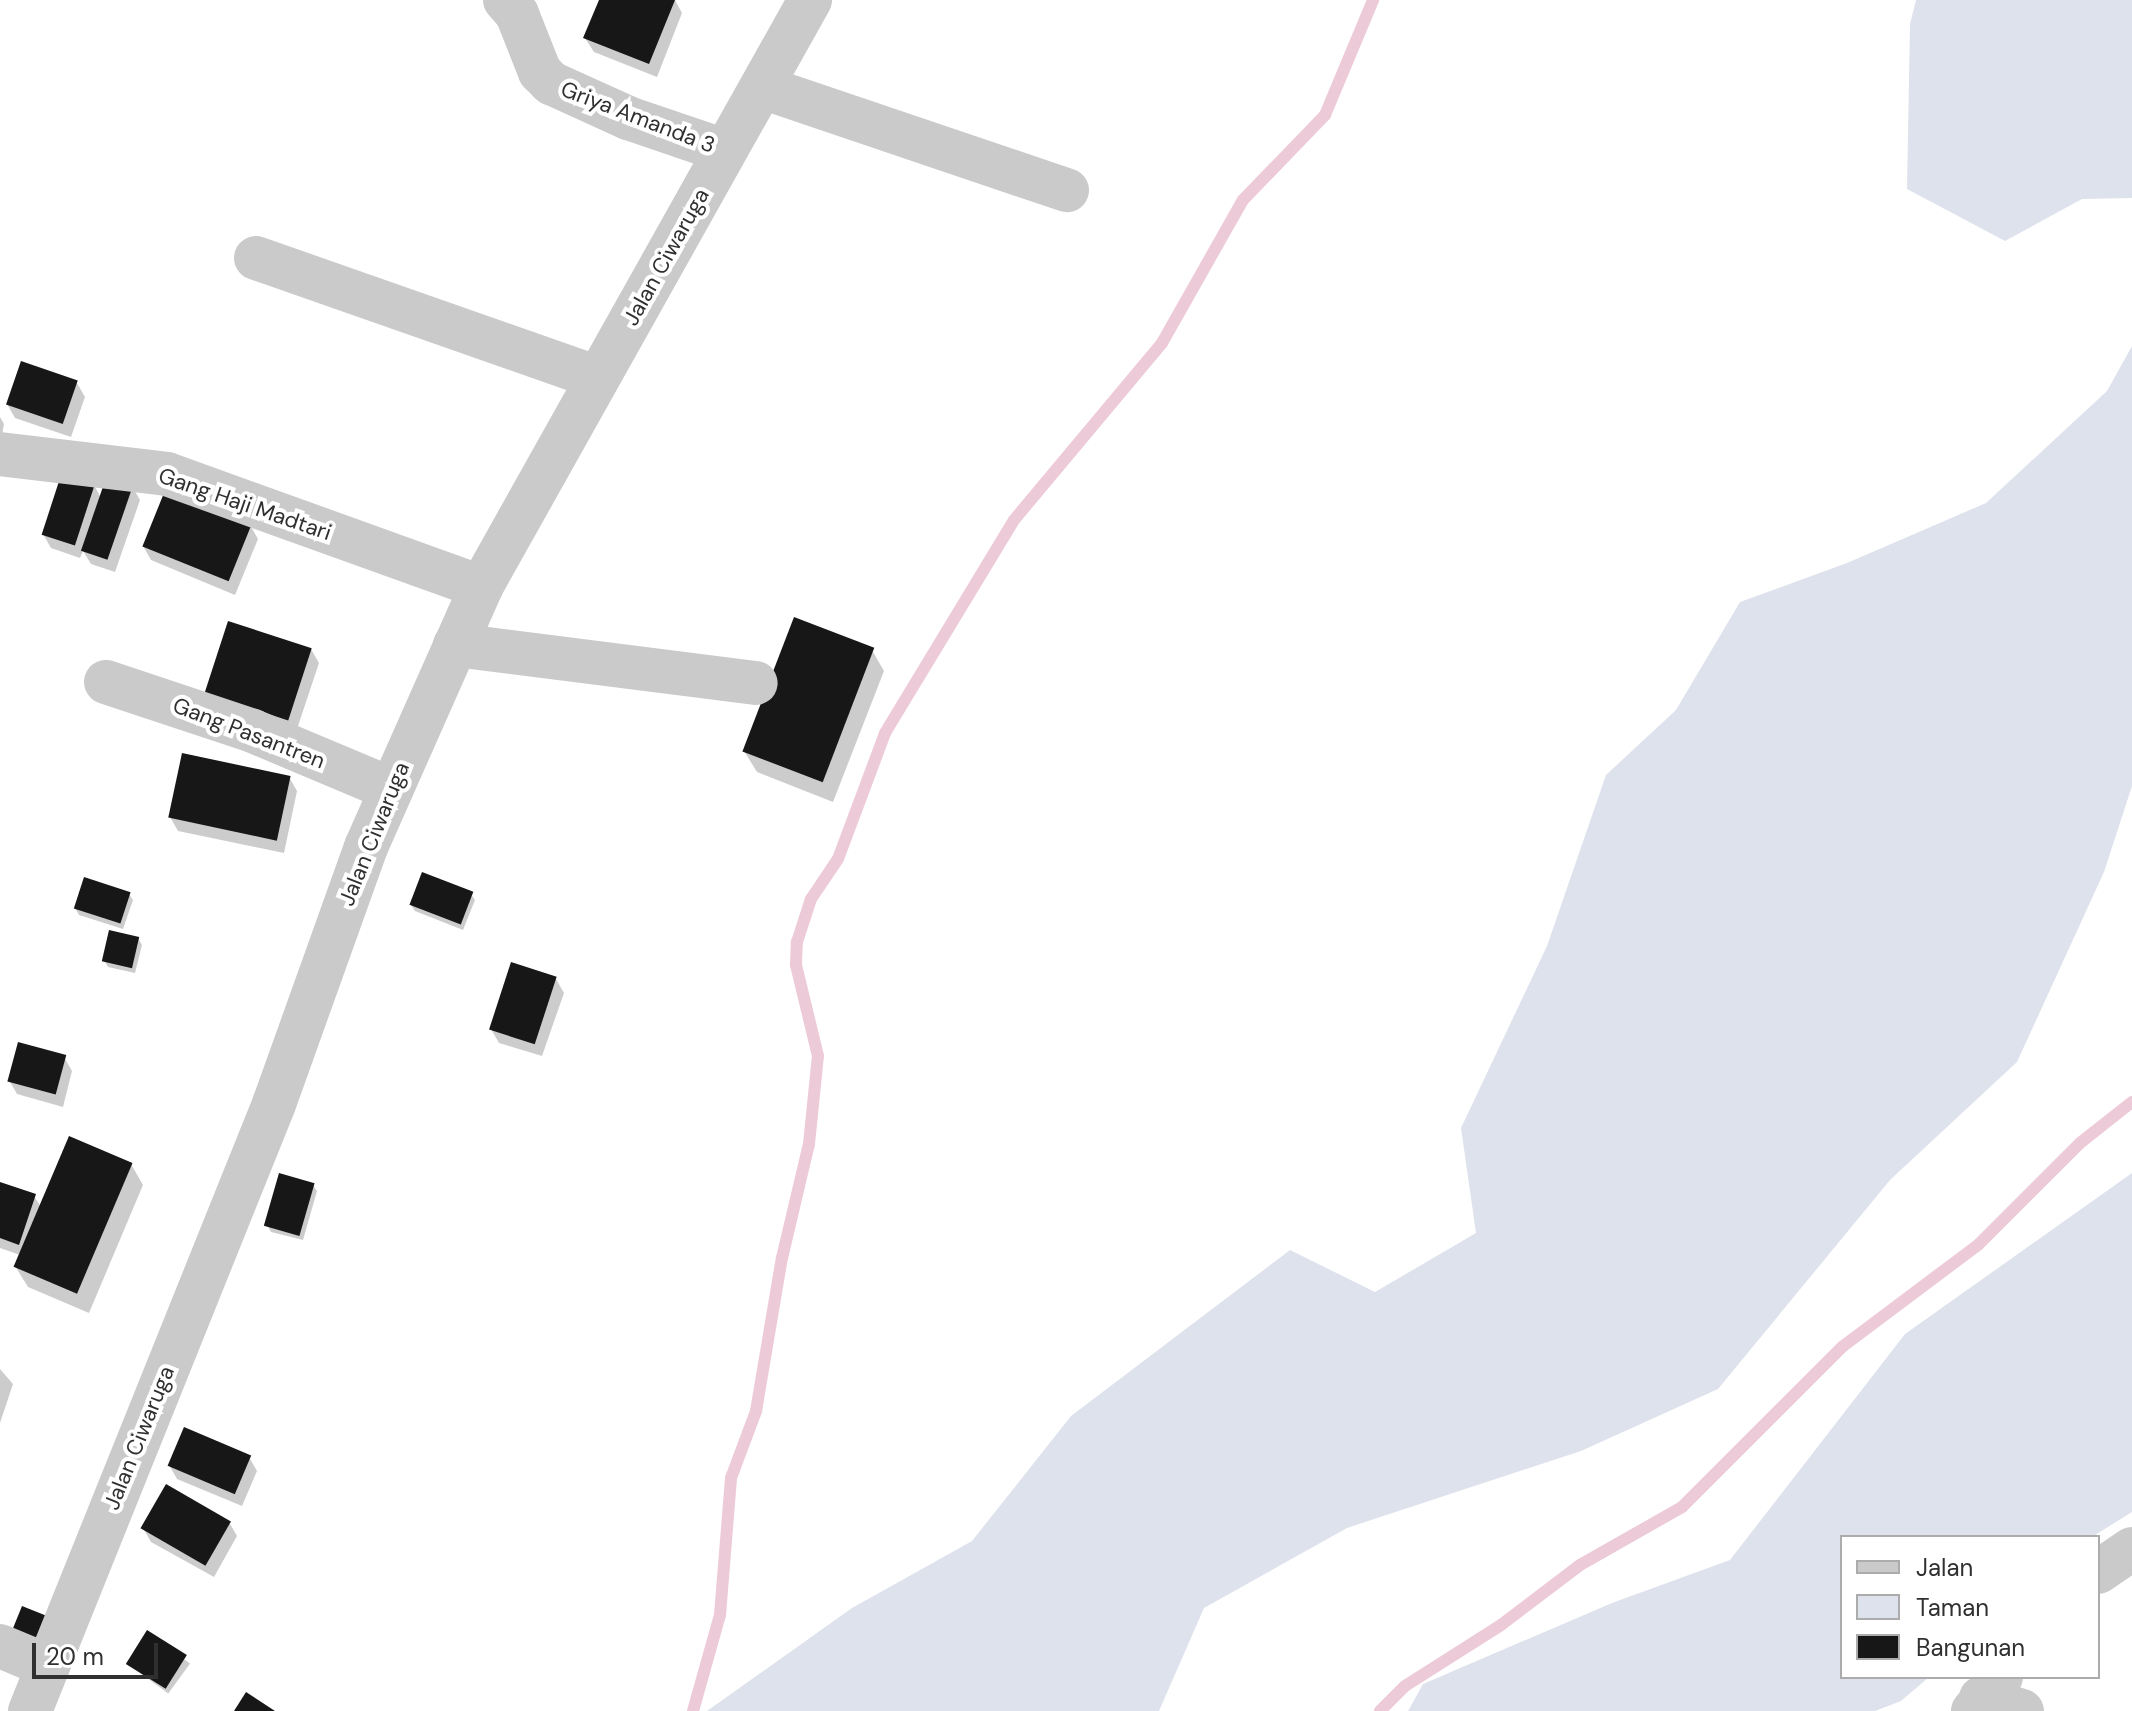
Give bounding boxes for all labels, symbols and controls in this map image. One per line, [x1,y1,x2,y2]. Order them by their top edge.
street label: Griya Amanda 3 [557,75,719,159]
street label: Jalan Ciwaruga [617,184,715,330]
street label: Gang Haji Madtari [155,462,335,546]
street label: Gang Pasantren [169,692,329,774]
street label: Jalan Ciwaruga [333,758,415,910]
street label: Jalan Ciwaruga [98,1362,180,1514]
legend [1840,1535,2100,1679]
text: Jalan [1916,1552,1973,1583]
text: Taman [1916,1592,1989,1623]
scale bar [36,1627,162,1677]
text: Bangunan [1916,1632,2025,1663]
text: 20 m [46,1641,104,1672]

